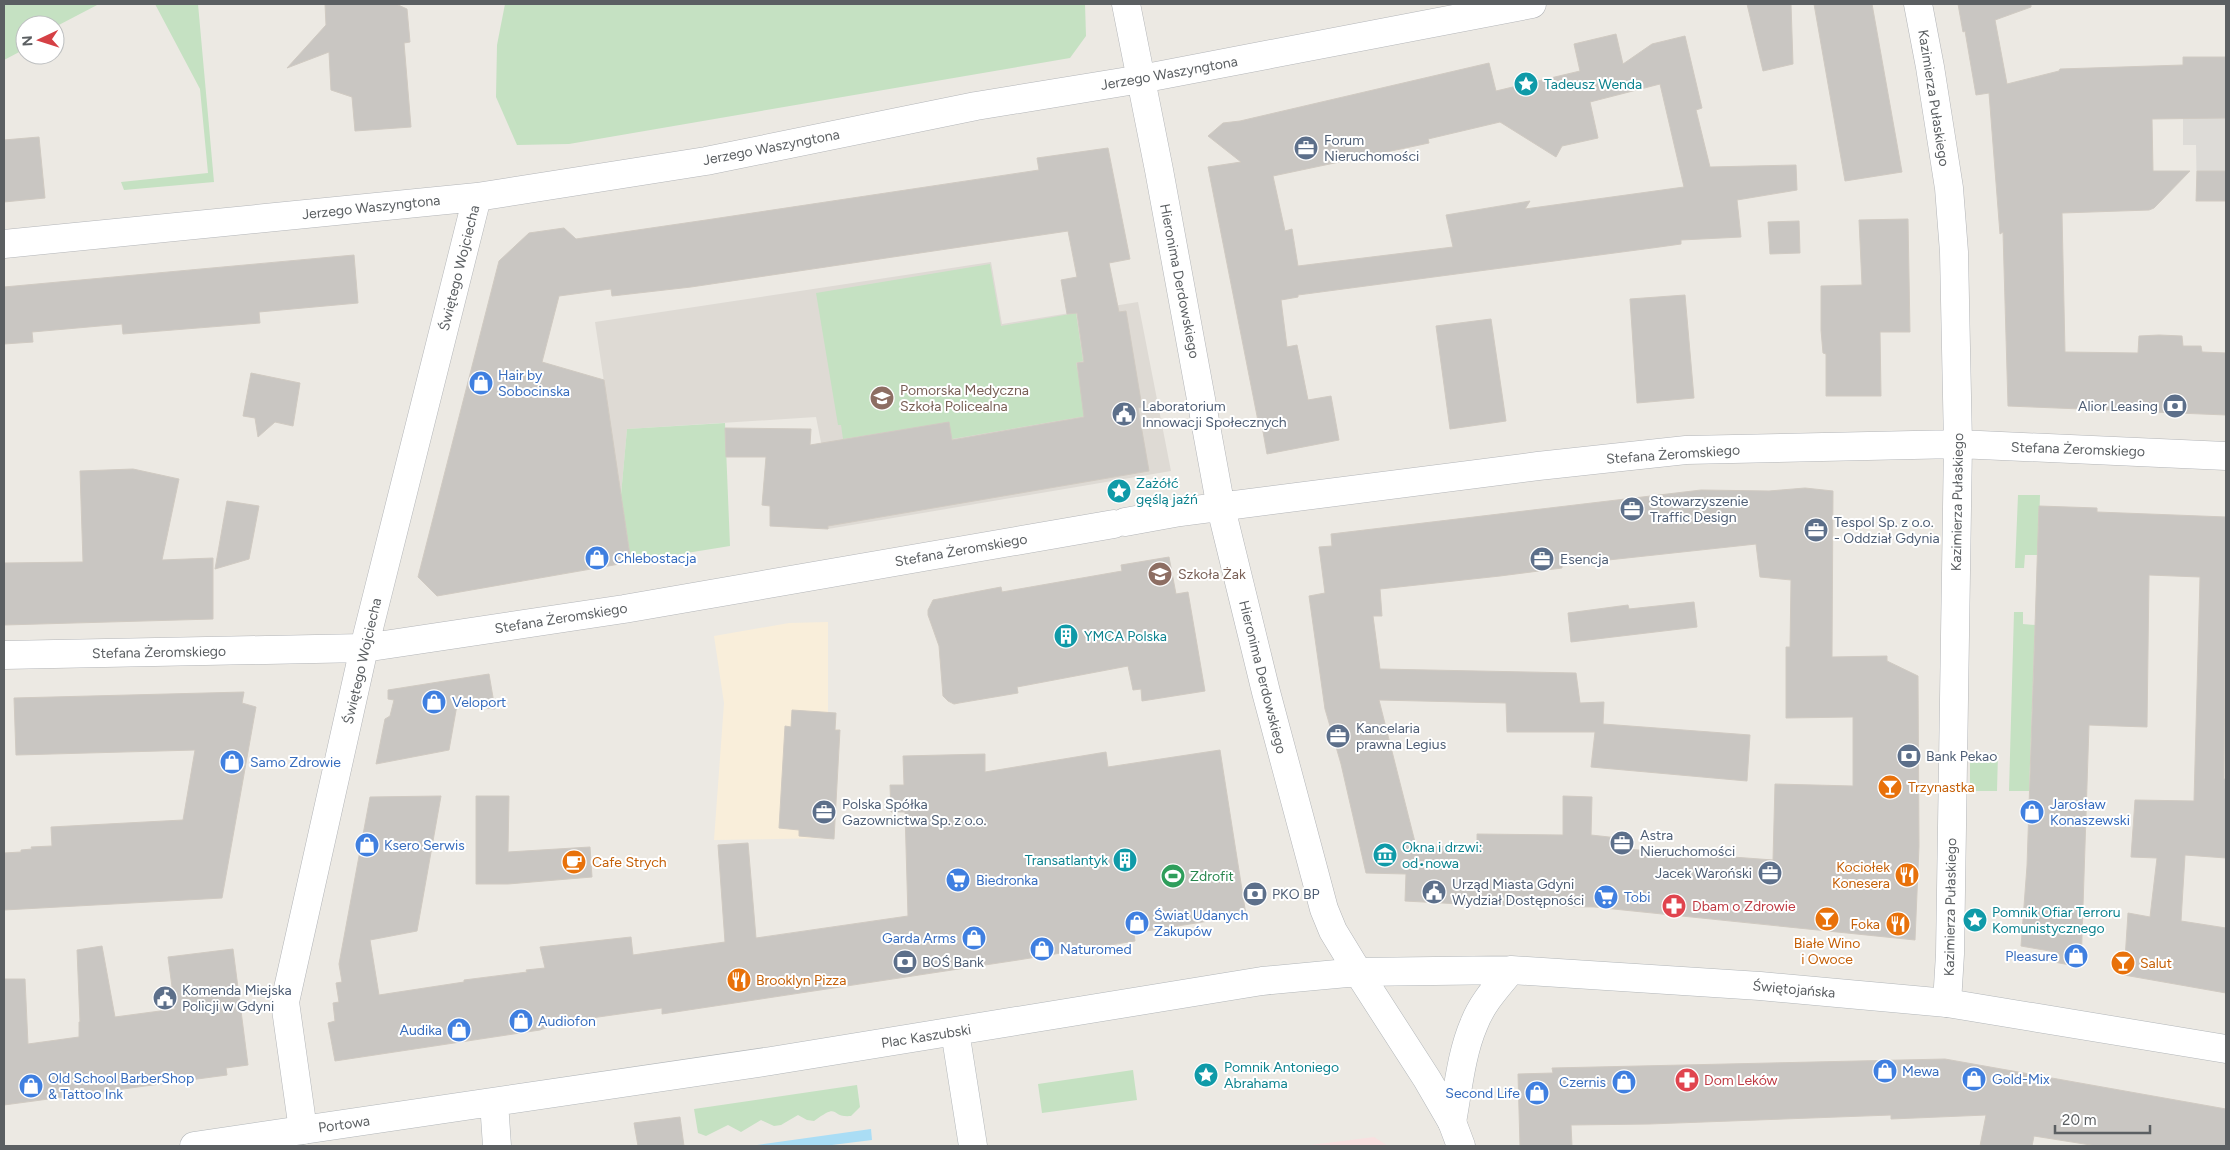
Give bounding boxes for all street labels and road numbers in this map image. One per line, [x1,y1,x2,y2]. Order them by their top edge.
street label: Kazimierza Pułaskiego [1914,29,1953,168]
street label: Jerzego Waszyngtona [1099,53,1239,94]
street label: Jerzego Waszyngtona [701,126,841,169]
street label: Jerzego Waszyngtona [301,192,441,223]
street label: Hieronima Derdowskiego [1156,202,1203,360]
street label: Świętego Wojciecha [436,204,483,333]
street label: Kazimierza Pułaskiego [1948,433,1967,571]
street label: Stefana Żeromskiego [2011,439,2145,460]
street label: Stefana Żeromskiego [1606,441,1741,468]
street label: Stefana Żeromskiego [894,530,1029,571]
street label: Świętego Wojciecha [340,596,385,726]
street label: Hieronima Derdowskiego [1235,599,1290,756]
street label: Stefana Żeromskiego [494,600,629,637]
street label: Stefana Żeromskiego [92,643,226,662]
street label: Kazimierza Pułaskiego [1941,838,1960,976]
street label: Świętojańska [1752,977,1836,1002]
street label: Plac Kaszubski [880,1021,972,1052]
street label: Portowa [317,1112,371,1137]

